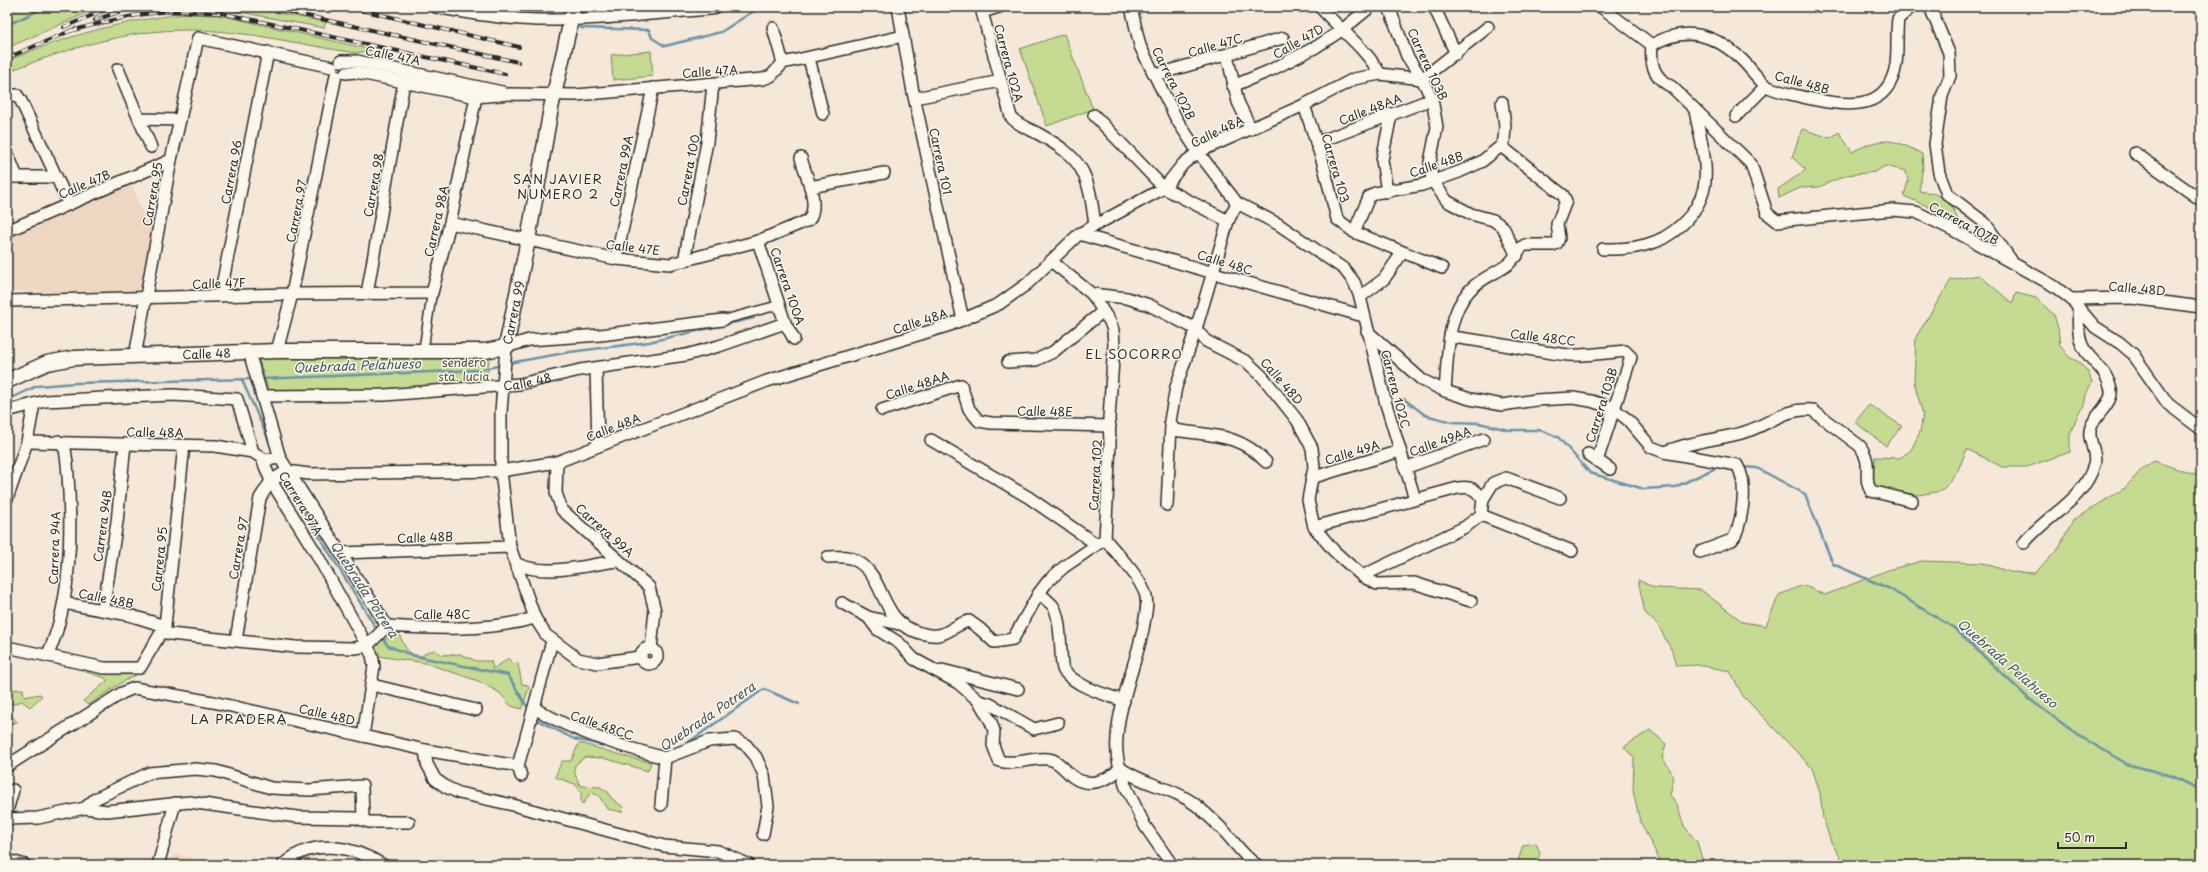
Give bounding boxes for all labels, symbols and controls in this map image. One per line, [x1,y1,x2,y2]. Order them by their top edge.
street label: Calle 47D [1269,19,1327,63]
street label: Carrera 102A [990,22,1028,104]
street label: Carrera 103B [1403,25,1453,103]
street label: Calle 47C [1186,29,1244,61]
street label: Calle 47A [364,41,422,69]
street label: Carrera 102B [1148,43,1200,123]
street label: Calle 47A [681,60,739,82]
street label: Calle 48B [1773,66,1831,98]
street label: Calle 48AA [1336,89,1404,129]
street label: Calle 48A [1187,110,1247,152]
street label: Carrera 101 [925,126,957,196]
street label: Carrera 103 [1318,131,1354,205]
street label: Carrera 99A [605,133,637,209]
street label: Carrera 100 [672,133,704,207]
street label: Carrera 96 [216,138,246,206]
street label: Calle 48B [1407,146,1465,182]
street label: Carrera 98 [359,152,387,218]
street label: Carrera 95 [137,160,167,228]
street label: Calle 47B [55,165,113,203]
district label: SAN JAVIER NUMERO 2 [513,169,603,203]
street label: Carrera 97 [281,178,311,244]
street label: Carrera 98A [419,183,453,259]
street label: Carrera 107B [1926,197,2002,249]
street label: Calle 47E [605,235,661,259]
street label: Carrera 100A [766,245,810,327]
street label: Calle 48C [1195,245,1255,279]
street label: Calle 47F [192,273,246,293]
street label: Calle 48D [2108,277,2166,299]
street label: Carrera 99 [498,279,528,346]
street label: Calle 48A [890,304,950,338]
street label: Calle 48CC [1509,324,1577,350]
street label: Calle 48 [182,344,231,363]
district label: EL SOCORRO [1085,344,1183,363]
street label: Carrera 102C [1377,348,1415,430]
water label: Quebrada Pelahueso [293,353,422,377]
park label: sendero sta. lucia [438,353,490,385]
street label: Calle 48D [1256,353,1308,409]
street label: Carrera 103B [1580,365,1622,445]
street label: Calle 48AA [883,366,951,404]
street label: Calle 48 [503,368,553,394]
street label: Calle 48E [1017,402,1073,420]
street label: Calle 48A [583,408,643,446]
street label: Calle 49AA [1406,421,1474,461]
street label: Calle 48A [126,423,184,441]
street label: Calle 49A [1322,435,1382,469]
street label: Carrera 102 [1084,439,1106,511]
street label: Carrera 97A [275,468,327,539]
street label: Carrera 94B [88,489,116,563]
street label: Carrera 99A [572,499,638,561]
street label: Carrera 94A [44,511,64,585]
street label: Carrera 97 [224,515,252,581]
street label: Carrera 95 [147,526,171,592]
street label: Calle 48B [397,527,453,547]
water label: Quebrada Potrera [326,537,404,642]
street label: Calle 48B [77,584,135,612]
street label: Calle 48C [414,605,471,623]
water label: Quebrada Pelahueso [1954,614,2063,713]
water label: Quebrada Potrera [655,676,760,755]
street label: Calle 48D [297,699,357,729]
street label: Calle 48CC [568,706,636,744]
district label: LA PRADERA [190,709,288,728]
scale bar [2058,824,2126,850]
text: 50 m [2064,828,2095,846]

